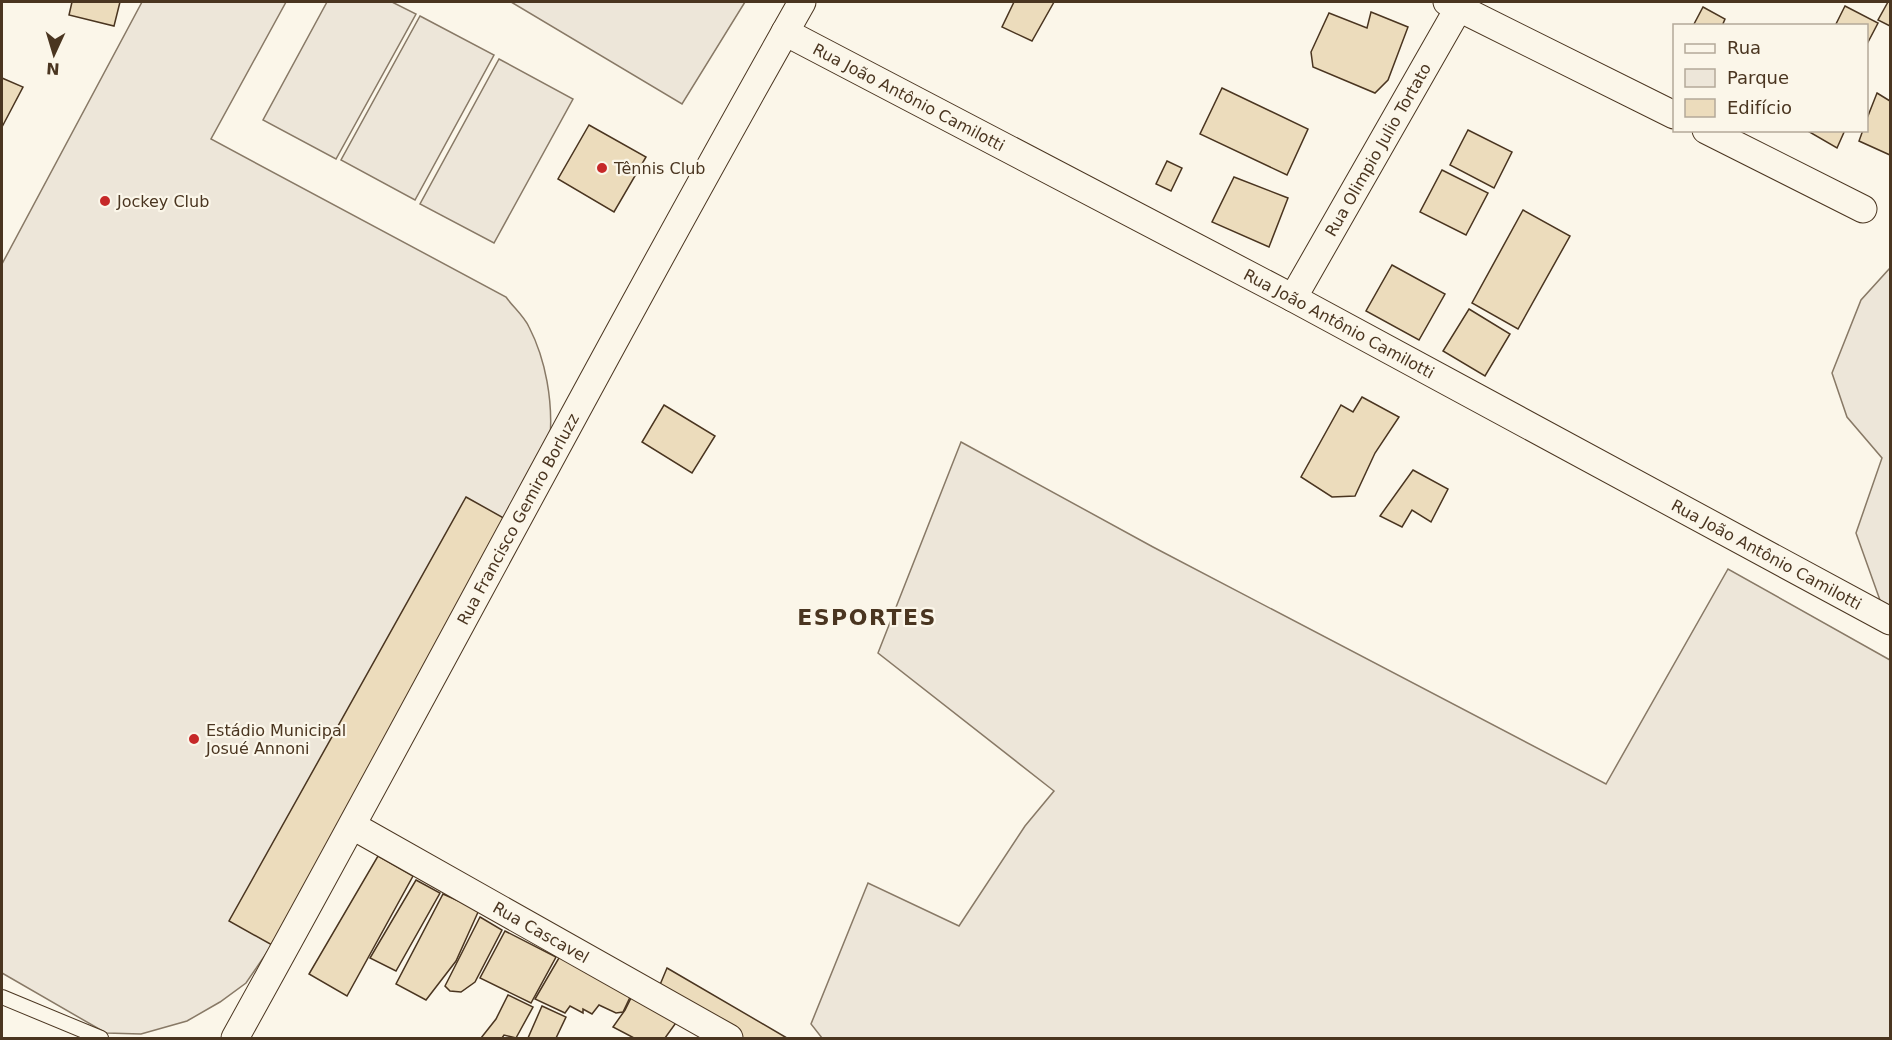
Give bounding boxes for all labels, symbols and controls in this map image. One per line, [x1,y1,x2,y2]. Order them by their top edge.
north arrow [24,24,84,84]
legend [1673,24,1868,132]
text: Rua [1727,37,1761,58]
street label: Rua João Antônio Camilotti [810,39,1008,155]
text: N [46,59,60,78]
street label: Rua Olimpio Julio Tortato [1321,60,1435,239]
text: Parque [1727,67,1789,88]
text: Edifício [1727,97,1792,118]
place label: Tênnis Club [613,159,705,178]
marker: Tênnis Club [595,161,609,175]
place label: Jockey Club [116,192,209,211]
marker: Jockey Club [98,194,112,208]
street label: Rua João Antônio Camilotti [1241,264,1438,382]
street label: Rua Francisco Gemiro Borluzz [453,410,583,628]
street label: Rua João Antônio Camilotti [1668,495,1865,613]
district label: ESPORTES [797,605,937,630]
place label: Estádio Municipal Josué Annoni [205,721,346,758]
marker: Estádio Municipal Josué Annoni [187,732,201,746]
street label: Rua Cascavel [490,897,592,967]

